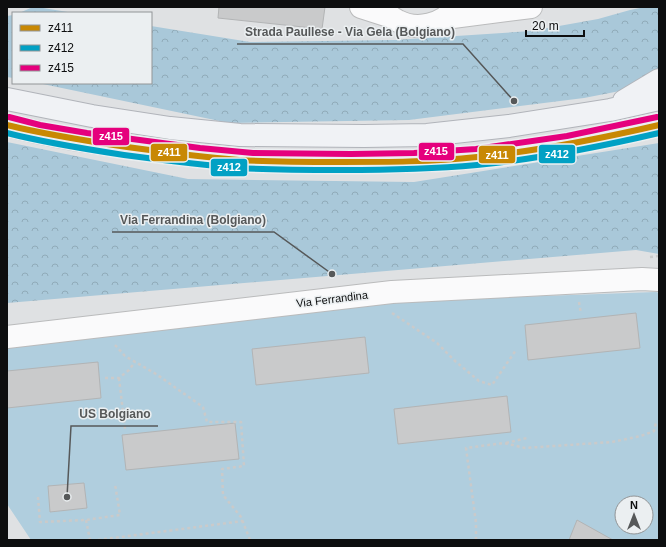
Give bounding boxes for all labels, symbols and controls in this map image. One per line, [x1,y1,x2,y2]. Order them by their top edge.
legend [12,12,152,84]
scale bar [526,12,584,38]
text: 20 m [532,19,559,33]
callout: Strada Paullese - Via Gela (Bolgiano) [237,20,463,44]
text: z411 [48,21,73,35]
text: Strada Paullese - Via Gela (Bolgiano) [245,25,455,39]
text: z412 [48,41,74,55]
text: z415 [48,61,74,75]
line badge: z415 [92,127,130,146]
text: z415 [99,130,123,142]
line badge: z415 [418,142,455,161]
line badge: z411 [150,143,188,162]
line badge: z412 [538,144,576,164]
text: z415 [424,145,448,157]
line badge: z411 [478,145,516,164]
text: z411 [157,146,181,158]
text: z412 [545,148,569,160]
text: z411 [485,149,509,161]
line badge: z412 [210,158,248,177]
text: z412 [217,161,241,173]
callout: Via Ferrandina (Bolgiano) [112,208,274,232]
text: Via Ferrandina (Bolgiano) [120,213,266,227]
street label: Via Ferrandina [296,289,369,309]
callout: US Bolgiano [71,402,158,426]
text: US Bolgiano [79,407,151,421]
north arrow [614,495,654,535]
text: N [630,499,638,511]

